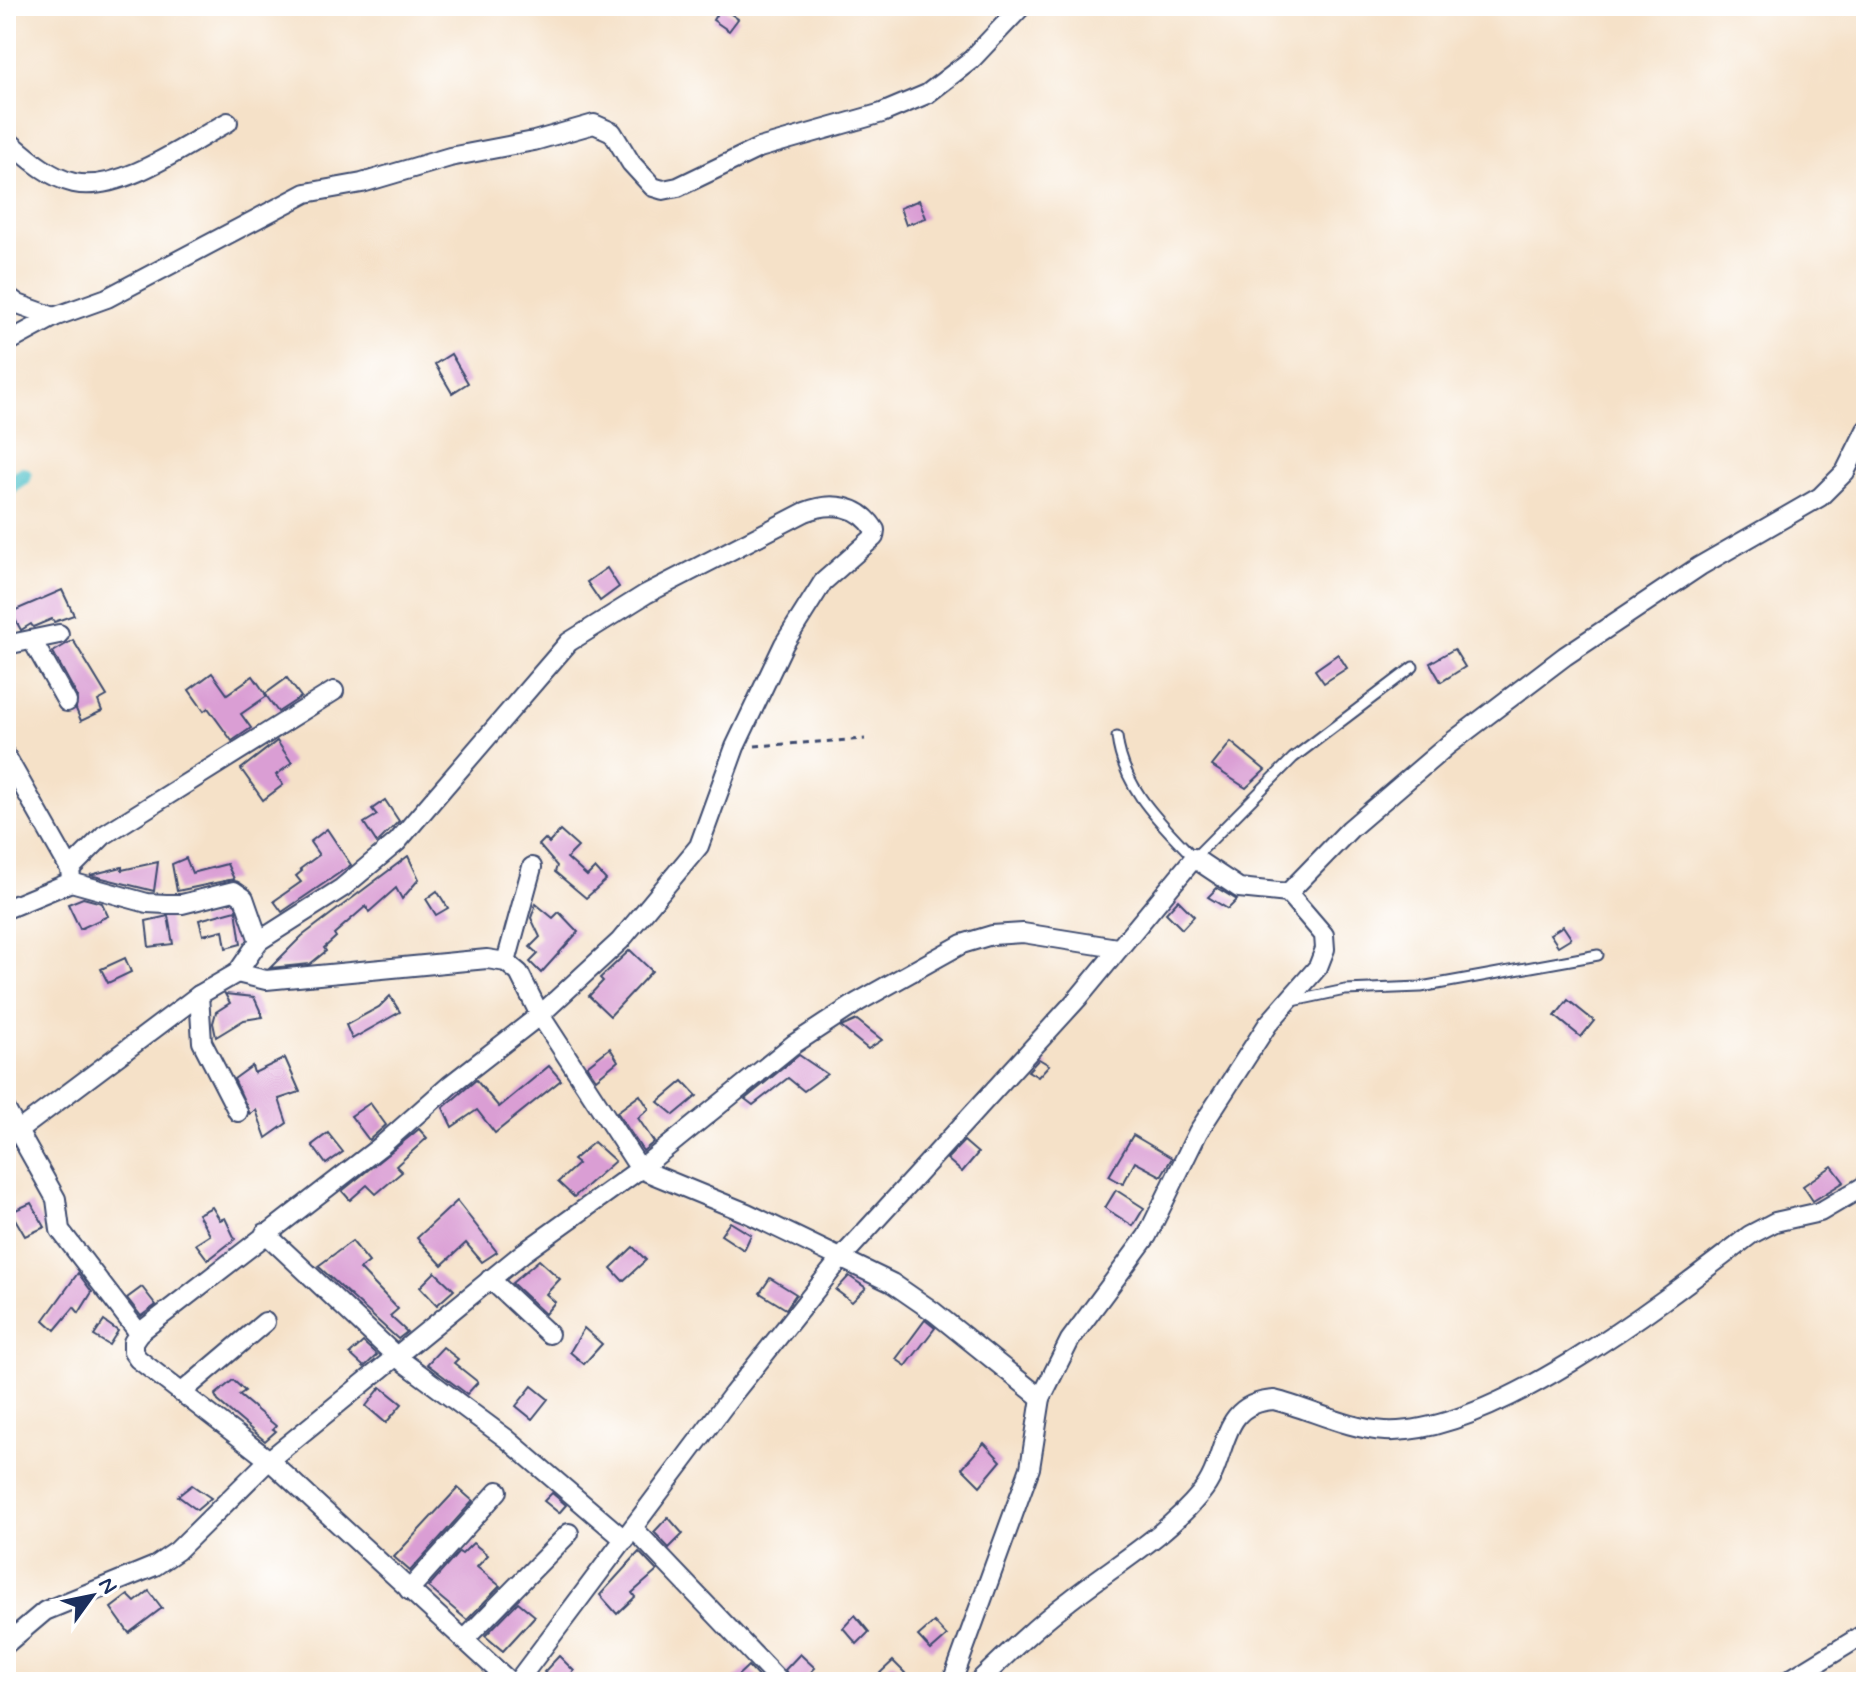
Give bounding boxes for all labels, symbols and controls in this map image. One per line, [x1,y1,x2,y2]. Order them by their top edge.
north arrow [52,1556,132,1636]
text: N [91,1572,123,1600]

